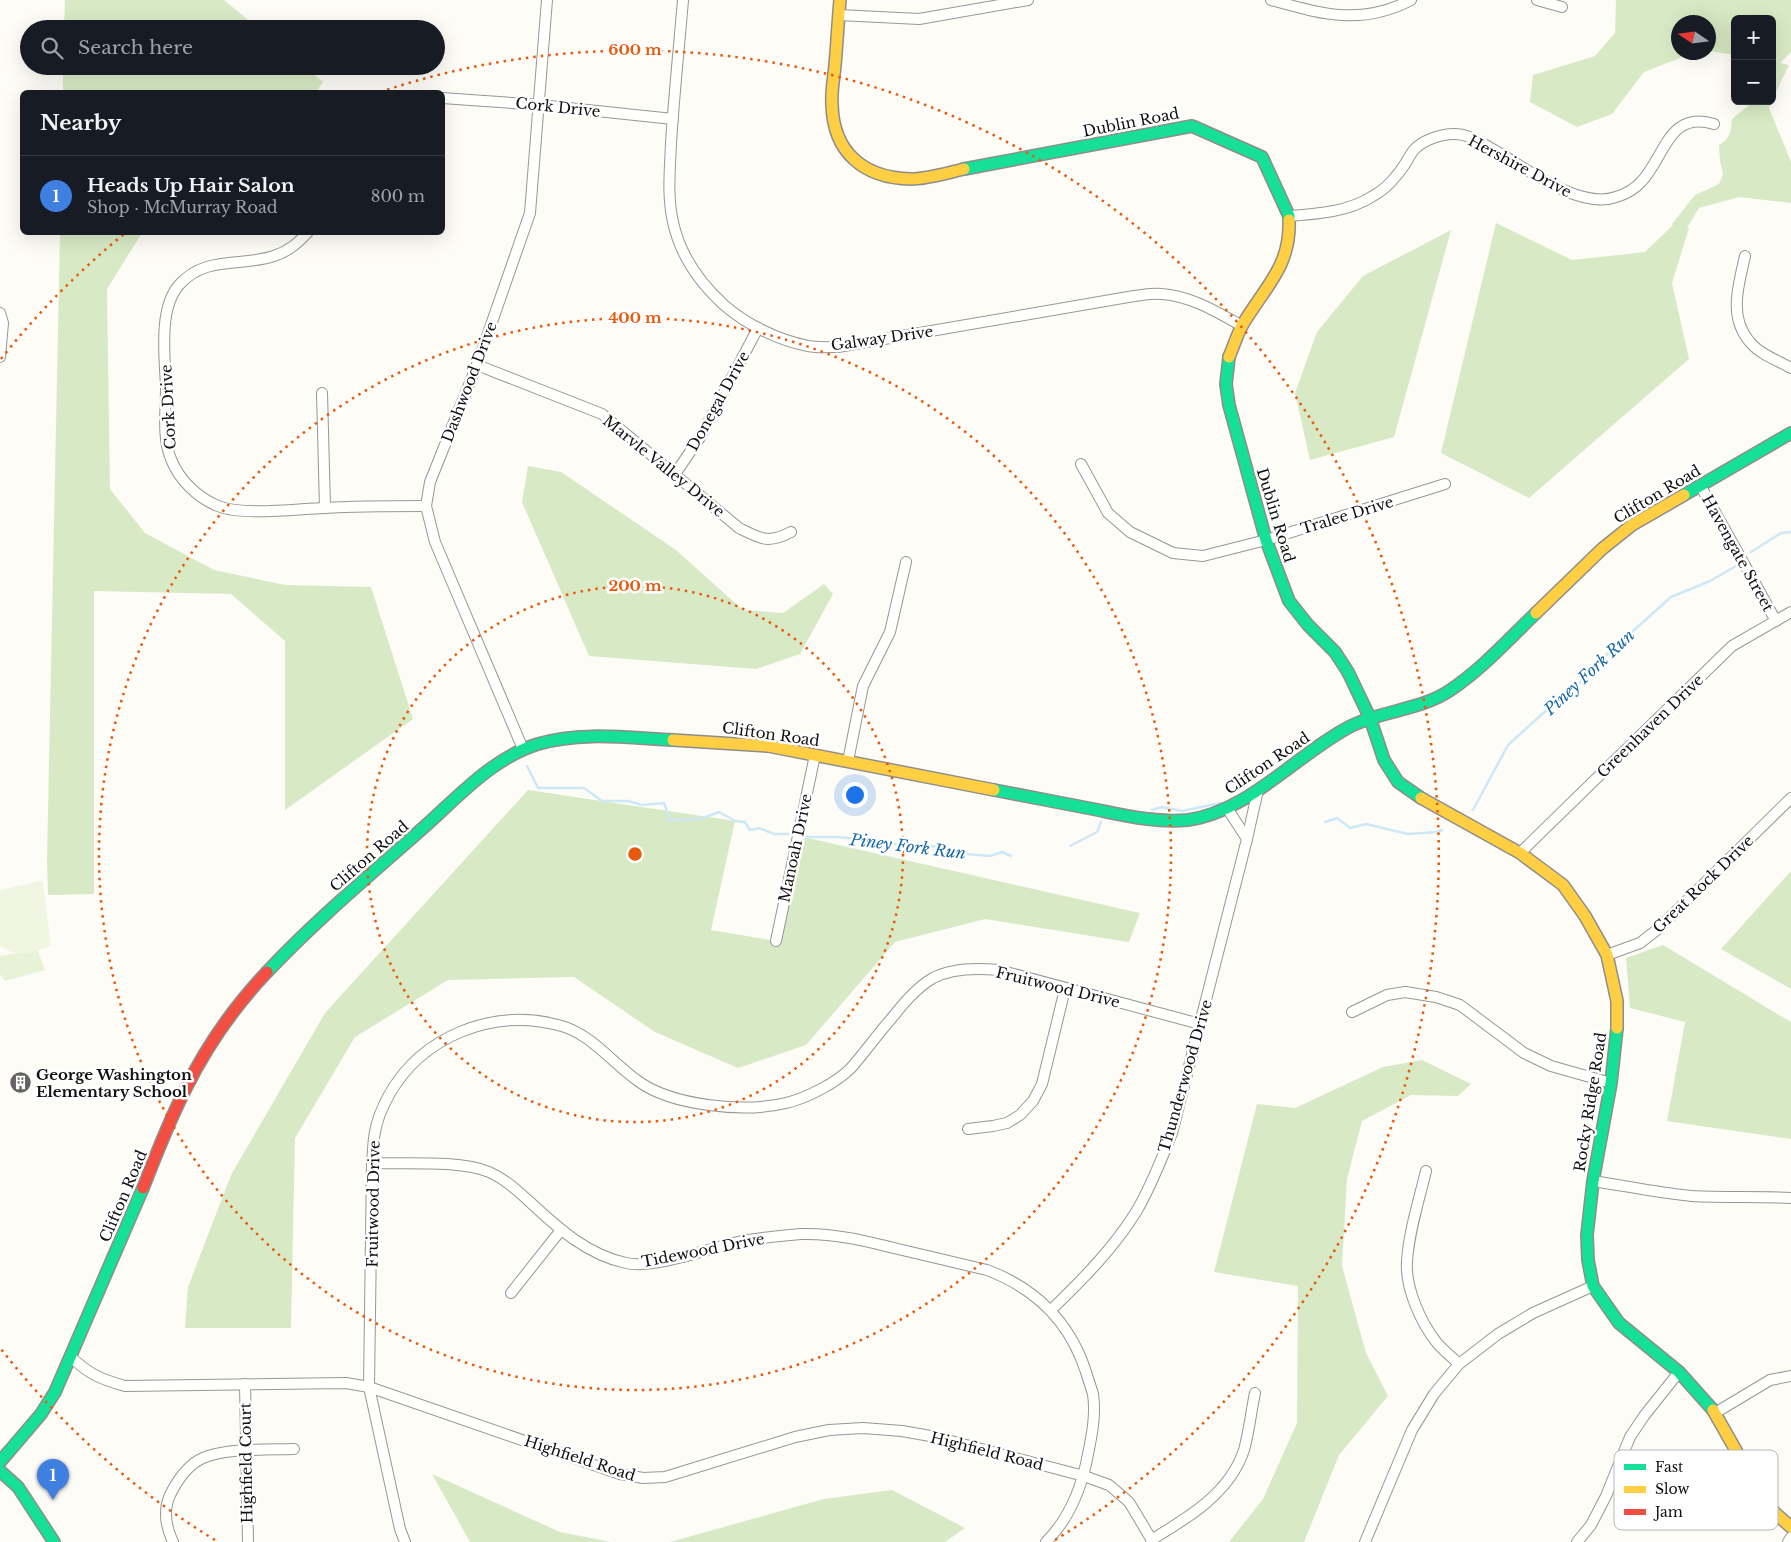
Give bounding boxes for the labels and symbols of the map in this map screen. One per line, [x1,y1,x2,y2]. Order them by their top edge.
north arrow [1671,15,1716,60]
text: 600 m [608,40,662,59]
street label: Cork Drive [515,93,601,121]
street label: Dublin Road [1081,103,1181,141]
street label: Hershire Drive [1465,131,1575,201]
text: 400 m [608,308,662,327]
street label: Dashwood Drive [437,319,501,445]
street label: Galway Drive [830,321,934,355]
street label: Donegal Drive [683,348,753,454]
street label: Cork Drive [156,364,180,450]
street label: Marvle Valley Drive [599,411,729,521]
street label: Clifton Road [1610,461,1704,527]
street label: Dublin Road [1253,466,1299,564]
street label: Havengate Street [1698,491,1778,615]
street label: Tralee Drive [1298,492,1396,538]
text: 200 m [609,576,662,595]
water label: Piney Fork Run [1539,625,1638,720]
street label: Greenhaven Drive [1593,670,1707,782]
street label: Clifton Road [721,718,821,750]
street label: Clifton Road [1221,728,1313,798]
your location [842,782,868,808]
street label: Manoah Drive [774,792,816,904]
street label: Clifton Road [326,817,412,895]
water label: Piney Fork Run [848,829,967,863]
street label: Great Rock Drive [1649,831,1757,937]
centre of rings [626,845,644,863]
street label: Fruitwood Drive [994,962,1122,1012]
street label: Thunderwood Drive [1154,997,1216,1155]
street label: Rocky Ridge Road [1570,1031,1610,1173]
place label: George Washington Elementary School [36,1065,192,1101]
building icon: George Washington Elementary School [8,1071,32,1095]
street label: Fruitwood Drive [362,1140,384,1268]
street label: Clifton Road [95,1147,151,1245]
street label: Tidewood Drive [640,1229,766,1271]
street label: Highfield Court [235,1402,257,1524]
street label: Highfield Road [928,1428,1046,1474]
street label: Highfield Road [522,1431,638,1485]
legend [1614,1450,1778,1530]
text: Fast [1655,1458,1684,1476]
pin: 1 [37,1459,69,1500]
text: Slow [1655,1480,1689,1498]
text: Jam [1653,1503,1683,1521]

